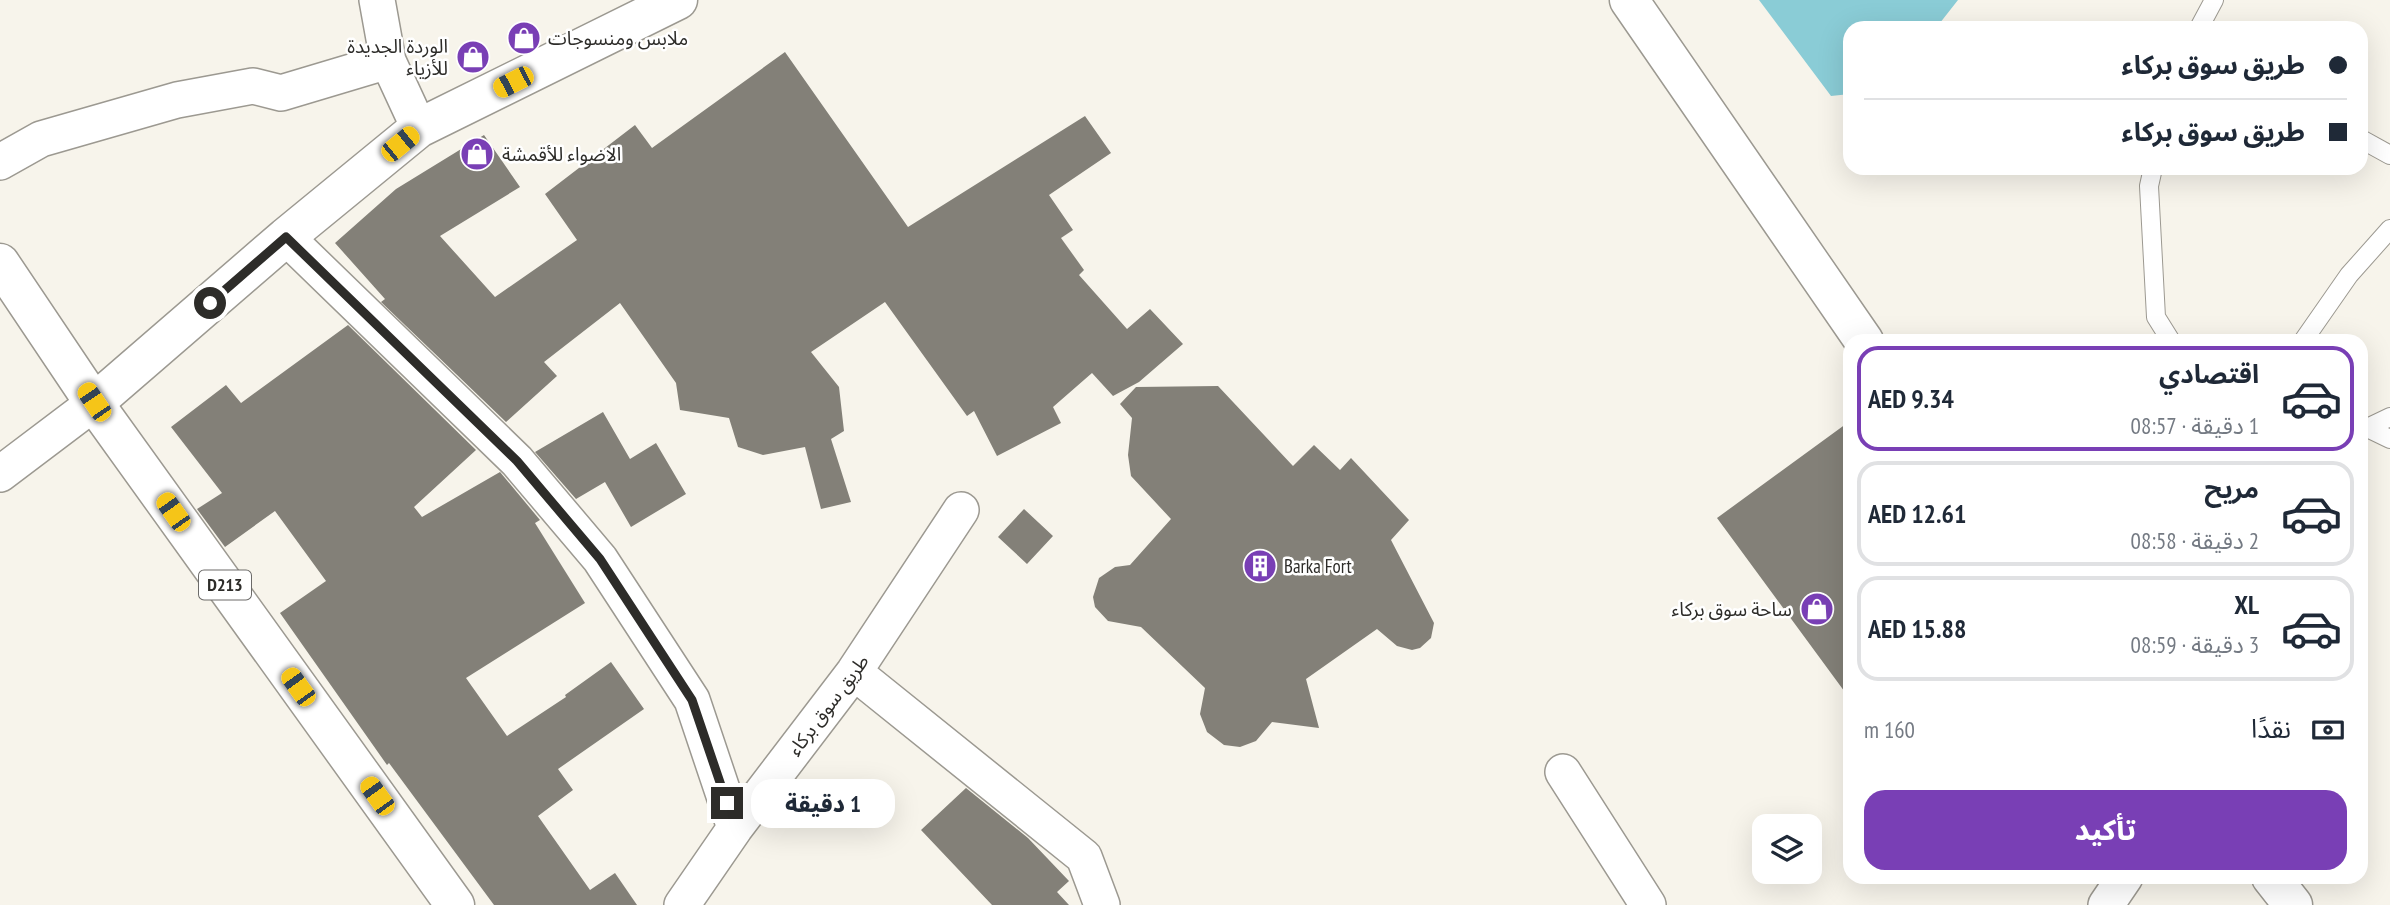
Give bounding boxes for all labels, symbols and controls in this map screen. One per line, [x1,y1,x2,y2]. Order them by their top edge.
shop icon: ملابس ومنسوجات [505,19,543,57]
place label: ملابس ومنسوجات [548,26,688,50]
place label: الوردة الجديدة للأزياء [347,34,448,80]
shop icon: الوردة الجديدة للأزياء [454,38,492,76]
text: طريق سوق بركاء [2122,48,2305,81]
car [490,63,537,101]
text: طريق سوق بركاء [2122,115,2305,148]
car [378,123,423,165]
shop icon: الاضواء للأقمشة [458,135,496,173]
place label: الاضواء للأقمشة [502,142,621,166]
route start [194,287,226,319]
text: اقتصادي [2159,357,2259,390]
icon: car [2280,367,2343,430]
car [74,379,115,425]
text: AED 9.34 [1868,382,1954,415]
text: 1 دقيقة · 08:57 [2131,411,2259,440]
text: مريح [2204,472,2259,505]
icon: car [2280,482,2343,545]
car [153,489,194,535]
text: AED 12.61 [1868,497,1966,530]
text: 2 دقيقة · 08:58 [2131,526,2259,555]
building icon: Barka Fort [1241,547,1279,585]
place label: Barka Fort [1284,554,1352,578]
road number: D213 [199,570,251,600]
text: XL [2234,588,2259,621]
shop icon: ساحة سوق بركاء [1798,590,1836,628]
place label: ساحة سوق بركاء [1671,597,1792,621]
icon: car [2280,597,2343,660]
text: AED 15.88 [1868,612,1966,645]
text: 3 دقيقة · 08:59 [2131,630,2259,659]
street label: طريق سوق بركاء [782,650,874,760]
car [278,664,319,710]
icon: cash [2309,711,2347,749]
text: نقدًا [2251,712,2291,745]
text: 160 m [1864,715,1915,744]
car [357,773,398,819]
callout: 1 دقيقة [752,778,895,828]
route end [711,787,743,819]
text: 1 دقيقة [785,789,861,818]
button: تأكيد [1864,790,2347,870]
map controls [1752,814,1822,884]
button: layers [1752,814,1822,884]

